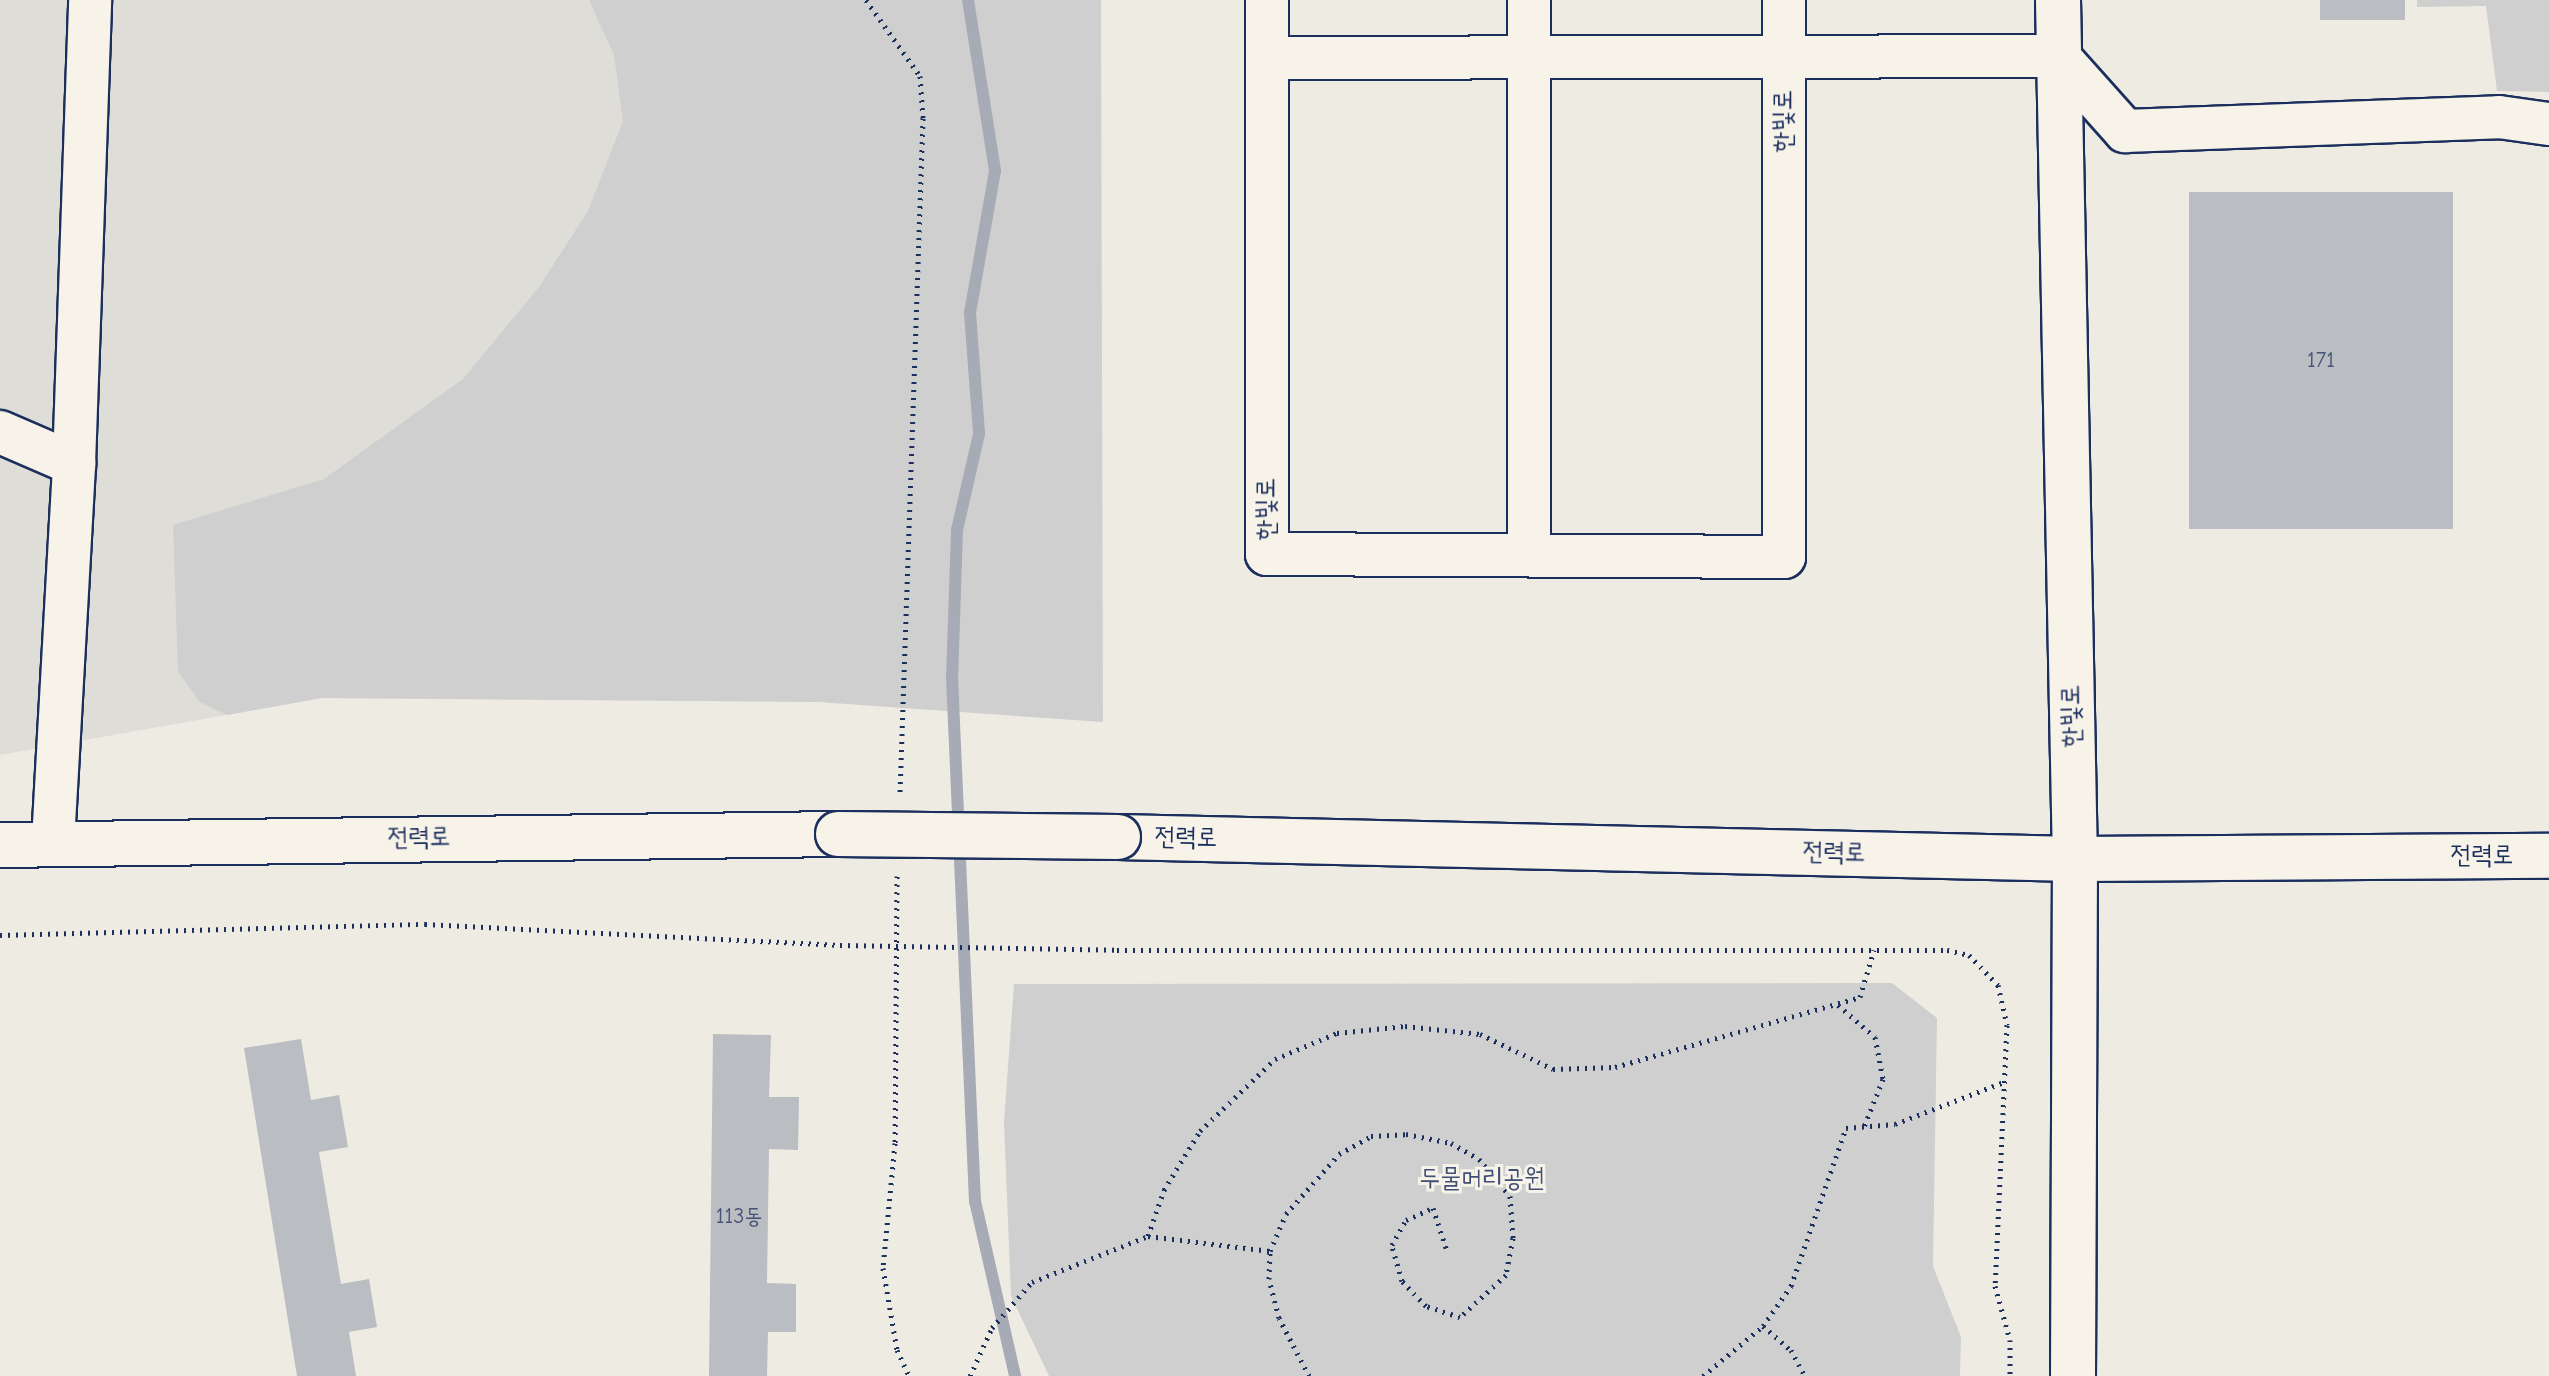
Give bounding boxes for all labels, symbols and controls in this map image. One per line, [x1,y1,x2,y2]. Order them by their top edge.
street label: 한빛로 [1768,90,1800,152]
house number: 171 [2307,348,2335,374]
street label: 한빛로 [1251,478,1283,540]
street label: 한빛로 [2056,684,2088,748]
street label: 전력로 [387,822,451,854]
street label: 전력로 [1154,822,1218,854]
street label: 전력로 [1802,837,1866,869]
street label: 전력로 [2451,840,2513,872]
park label: 두물머리공원 [1419,1163,1545,1195]
house number: 113동 [716,1204,762,1230]

